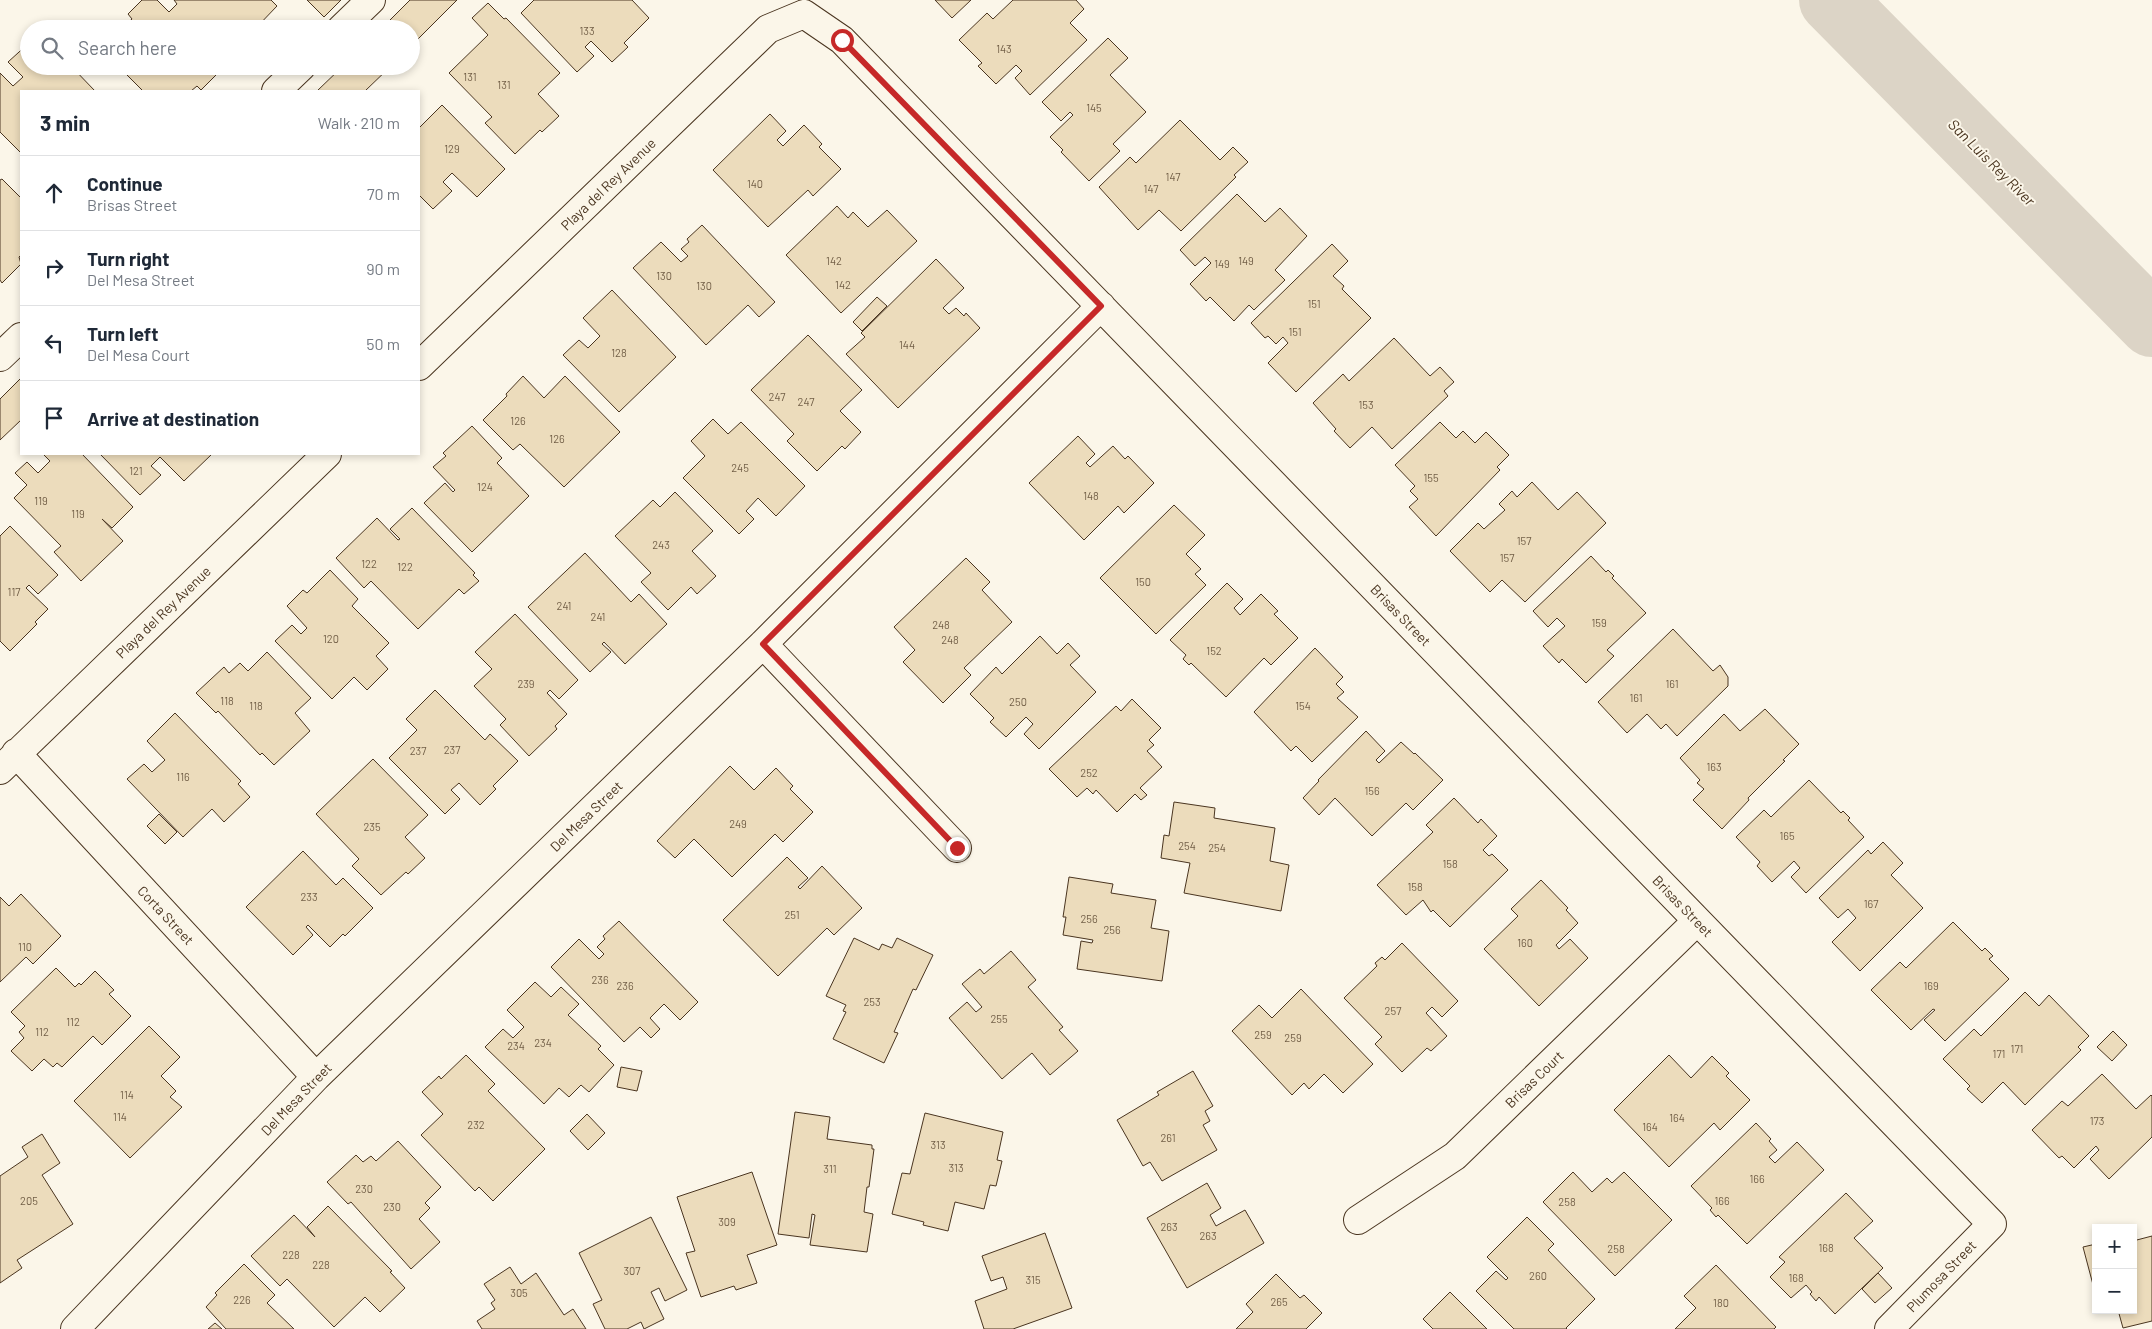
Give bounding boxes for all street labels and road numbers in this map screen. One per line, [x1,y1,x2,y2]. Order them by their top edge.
street label: Playa del Rey Avenue [557,134,659,234]
street label: Playa del Rey Avenue [112,562,214,662]
street label: Brisas Street [1367,581,1435,649]
street label: Del Mesa Street [546,777,626,855]
street label: Brisas Street [1649,872,1717,940]
street label: Corta Street [134,882,198,948]
street label: Brisas Court [1501,1047,1567,1111]
street label: Del Mesa Street [257,1059,335,1139]
street label: Plumosa Street [1903,1237,1979,1315]

